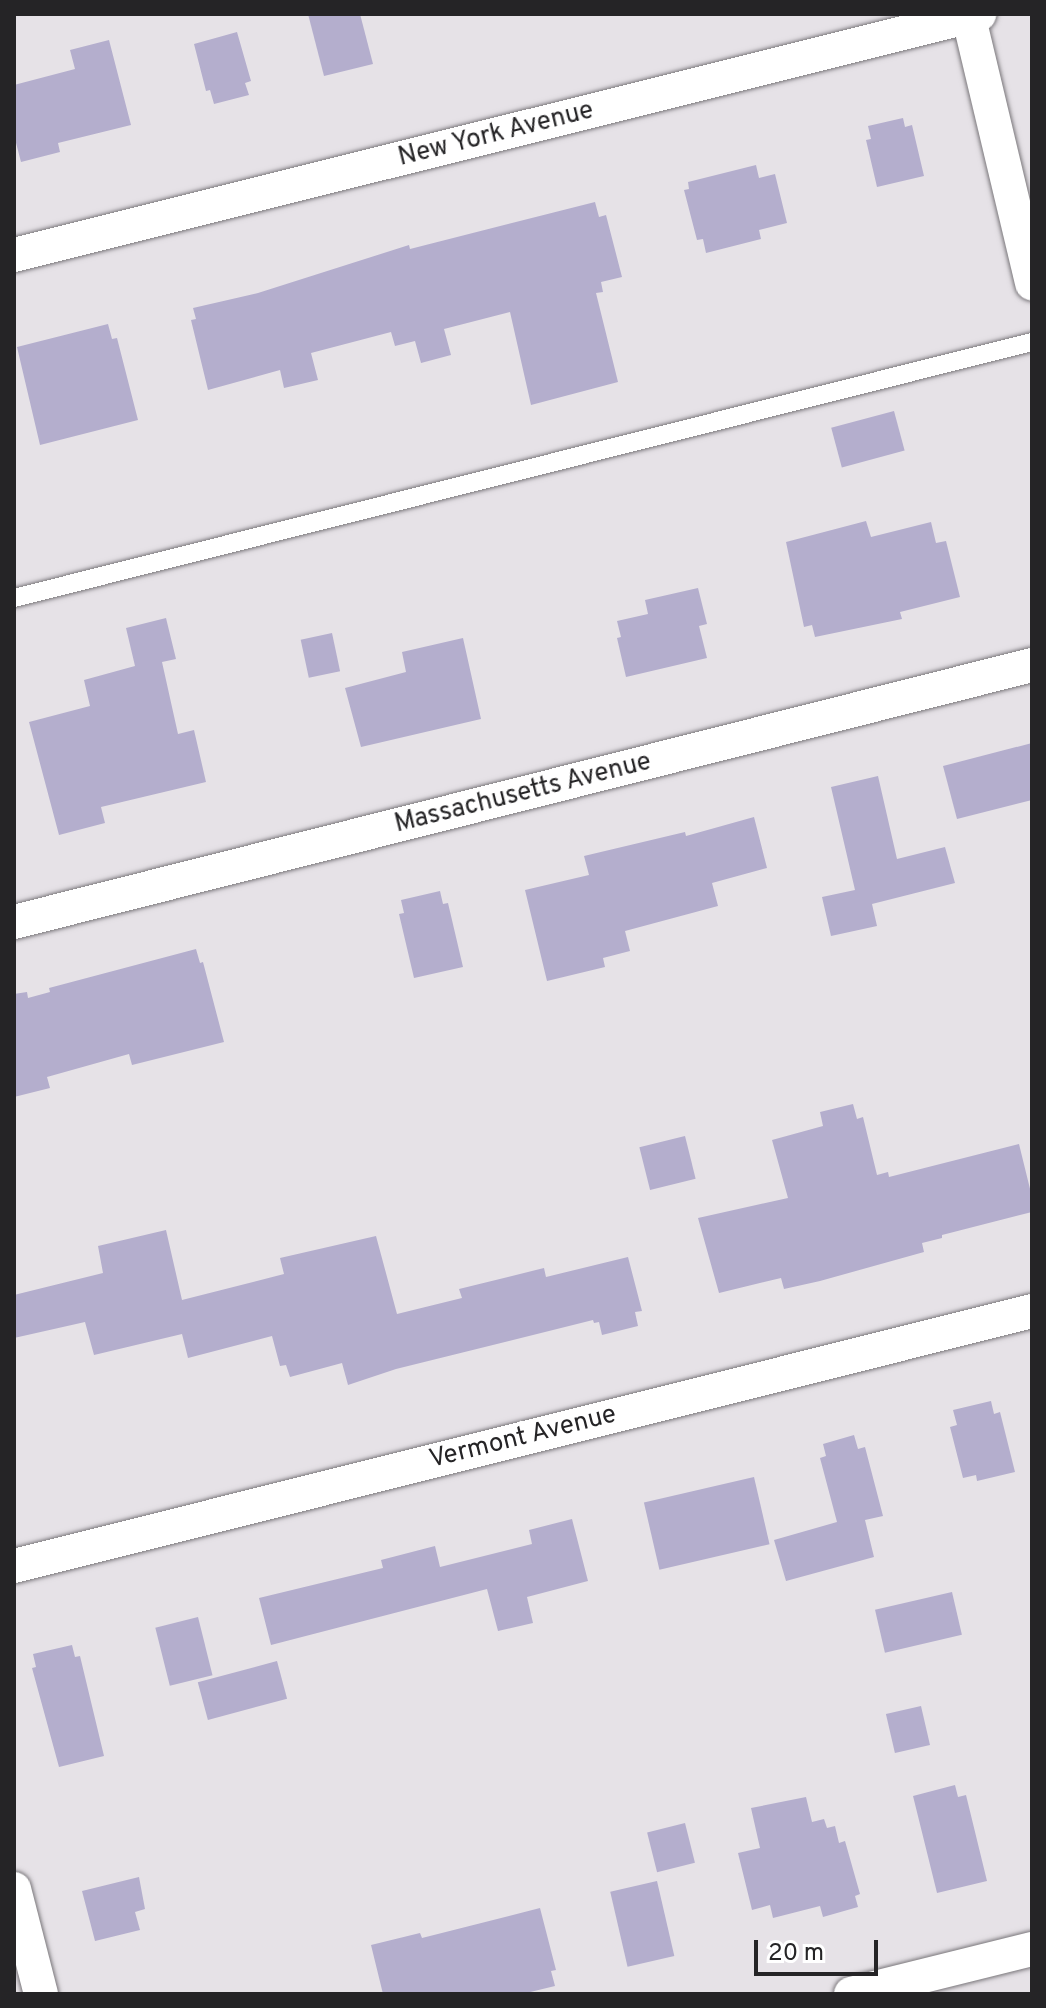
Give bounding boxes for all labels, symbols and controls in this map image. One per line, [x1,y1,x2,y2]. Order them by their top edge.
street label: New York Avenue [394,95,598,175]
street label: Massachusetts Avenue [391,747,655,841]
street label: Vermont Avenue [426,1400,620,1476]
scale bar [758,1924,882,1974]
text: 20 m [768,1939,824,1969]

